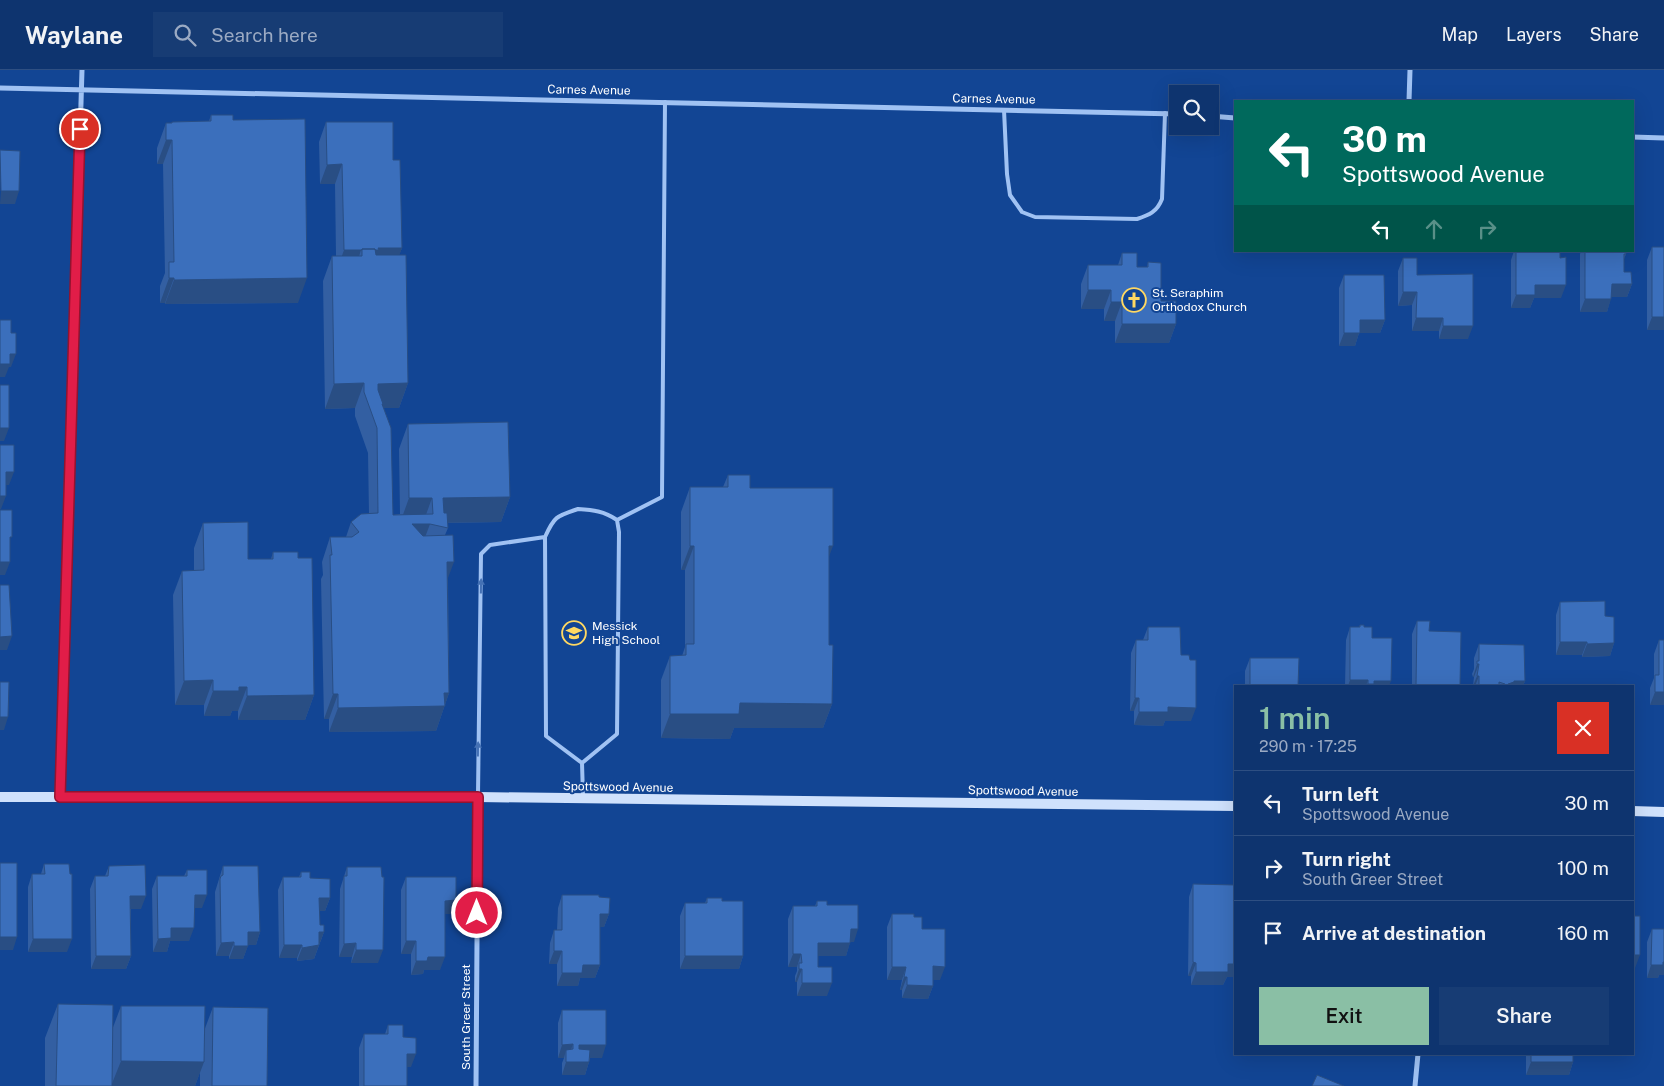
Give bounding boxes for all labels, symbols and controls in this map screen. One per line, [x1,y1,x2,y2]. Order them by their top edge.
search box [153,12,503,57]
text: Waylane [25,21,123,49]
icon: search [171,21,199,49]
text: Search here [211,24,318,46]
text: Map [1442,24,1478,45]
text: Layers [1506,24,1562,45]
text: Share [1590,24,1639,45]
street label: Carnes Avenue [547,82,631,98]
map controls [1169,85,1219,135]
button: search [1169,85,1219,135]
street label: Carnes Avenue [952,91,1036,107]
pin [59,108,101,150]
icon: arrive [66,115,94,143]
text: 30 m [1342,119,1427,160]
icon: left [1259,120,1324,185]
text: Spottswood Avenue [1342,161,1545,187]
icon: left [1367,215,1395,243]
icon: ahead [1420,215,1448,243]
icon: right [1473,215,1501,243]
place label: St. Seraphim Orthodox Church [1152,286,1247,314]
church icon: St. Seraphim Orthodox Church [1121,287,1147,313]
one-way arrow [477,578,485,594]
place label: Messick High School [592,619,660,647]
school or university icon: Messick High School [561,620,587,646]
text: 1 min [1259,700,1330,736]
button: close [1557,702,1609,754]
text: 290 m · 17:25 [1259,737,1357,756]
one-way arrow [475,740,483,756]
street label: Spottswood Avenue [563,779,674,795]
street label: Spottswood Avenue [968,783,1079,799]
text: Turn left [1302,783,1379,805]
icon: left [1259,789,1287,817]
text: 30 m [1564,792,1609,814]
text: Spottswood Avenue [1302,805,1449,824]
text: Turn right [1302,848,1391,870]
icon: right [1259,854,1287,882]
text: 100 m [1557,857,1609,879]
text: South Greer Street [1302,870,1443,889]
position arrow [450,886,502,938]
icon: arrive [1259,919,1287,947]
text: Arrive at destination [1302,922,1486,944]
text: 160 m [1557,922,1609,944]
street label: South Greer Street [459,964,473,1070]
button: Exit [1259,987,1429,1045]
button: Share [1439,987,1609,1045]

